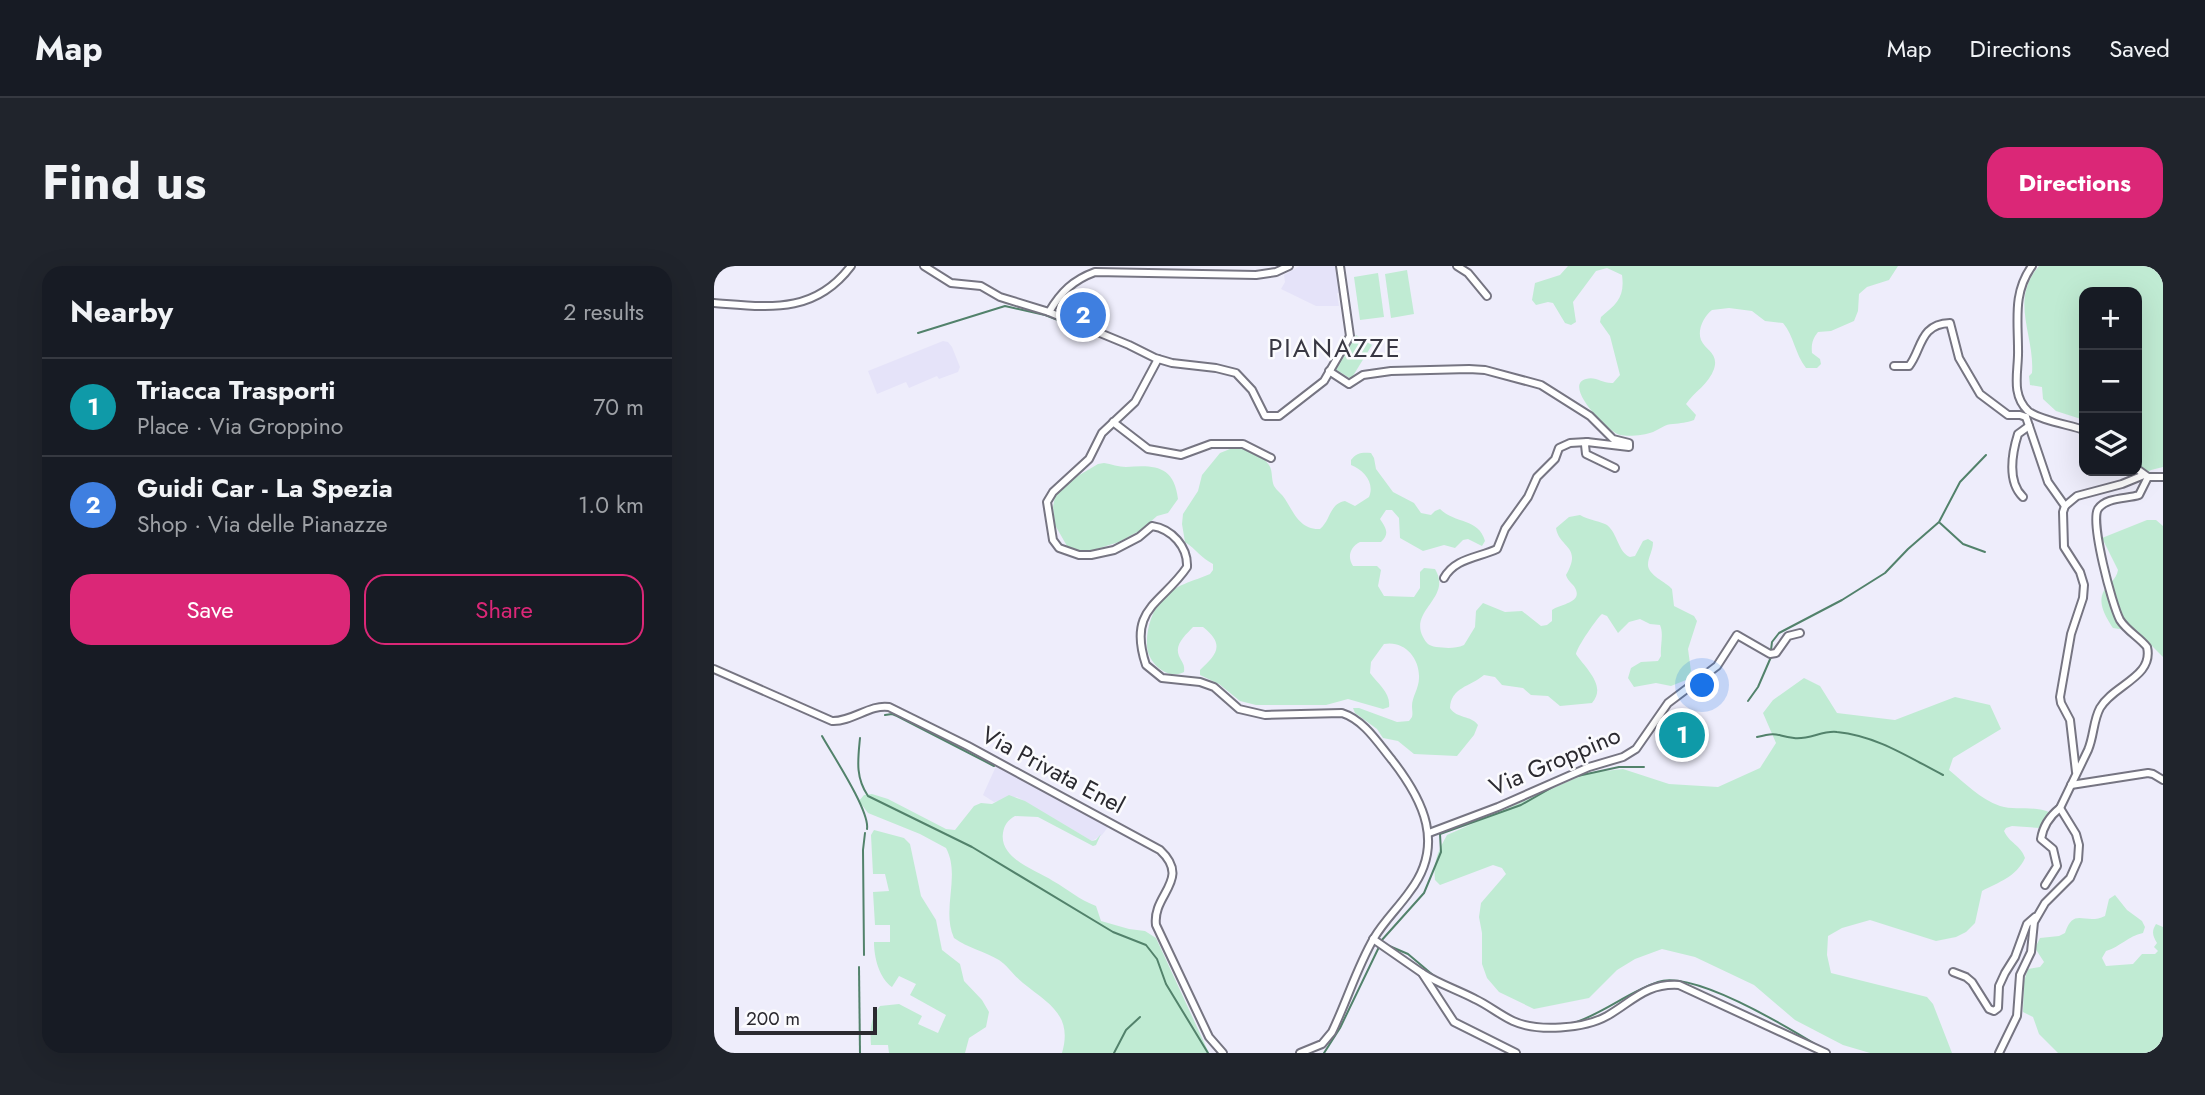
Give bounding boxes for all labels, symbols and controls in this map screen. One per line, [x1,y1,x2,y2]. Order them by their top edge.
text: Map [35,25,103,72]
text: Map [1887,31,1932,66]
text: Directions [1970,31,2071,66]
text: Saved [2109,31,2170,66]
text: Find us [42,147,206,217]
button: Directions [1987,147,2163,218]
map controls [2079,287,2142,476]
button: + [2079,287,2142,350]
pin: 2 [1060,289,1106,341]
text: Nearby [70,290,173,333]
text: 2 results [563,295,644,329]
district label: PIANAZZE [1268,329,1402,367]
button: − [2079,350,2142,413]
text: Triacca Trasporti [137,371,335,409]
text: 1 [87,390,99,424]
text: 70 m [593,390,644,424]
text: Place · Via Groppino [137,409,343,443]
button: layers [2079,413,2142,476]
text: Guidi Car - La Spezia [137,469,393,507]
text: 2 [85,488,101,522]
text: 1.0 km [578,488,644,522]
text: Shop · Via delle Pianazze [137,507,388,541]
button: Save [70,574,350,645]
button: Share [364,574,644,645]
your location [1685,668,1719,702]
pin: 1 [1659,709,1705,761]
street label: Via Privata Enel [975,717,1131,822]
street label: Via Groppino [1484,717,1626,804]
scale bar [735,1004,877,1036]
text: 200 m [746,1005,800,1032]

